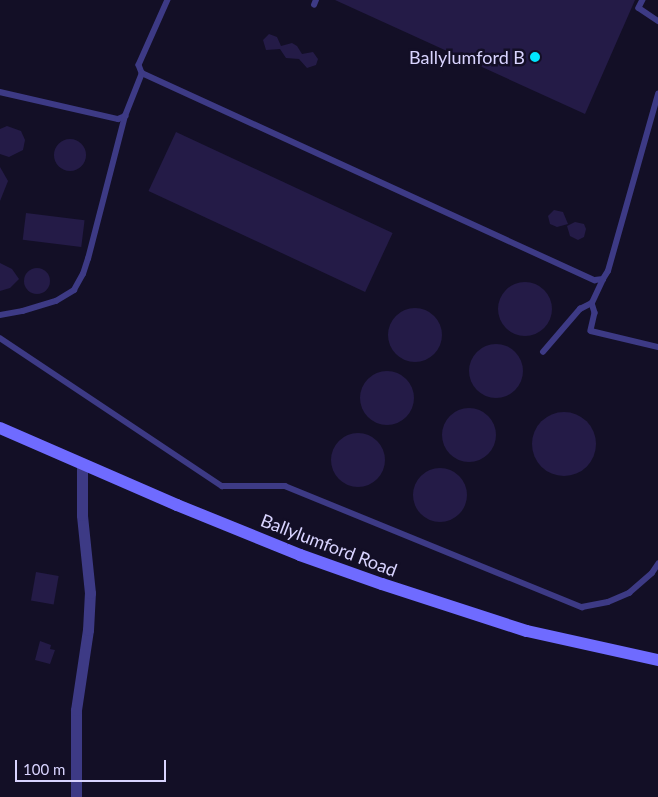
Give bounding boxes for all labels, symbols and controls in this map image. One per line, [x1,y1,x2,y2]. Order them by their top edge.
place label: Ballylumford B [409,46,525,68]
marker: Ballylumford B [529,51,541,63]
street label: Ballylumford Road [258,509,400,581]
scale bar [18,750,169,782]
text: 100 m [23,760,65,778]

